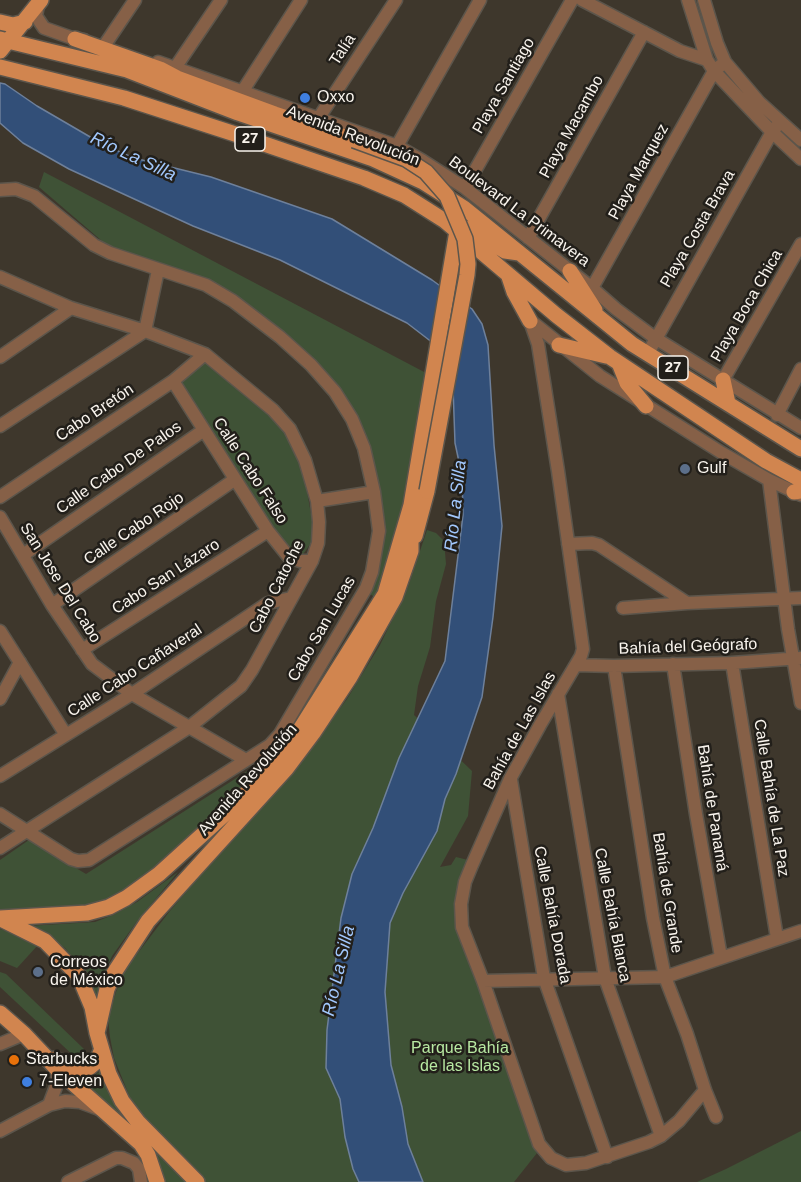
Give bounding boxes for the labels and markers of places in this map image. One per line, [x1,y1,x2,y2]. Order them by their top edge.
place label: Oxxo [317,88,354,108]
marker: Oxxo [298,91,312,105]
place label: Gulf [697,459,726,479]
marker: Gulf [678,462,692,476]
place label: Correos de México [50,953,123,991]
marker: Correos de México [31,965,45,979]
place label: Starbucks [26,1050,97,1070]
marker: Starbucks [7,1053,21,1067]
place label: 7-Eleven [39,1072,102,1092]
marker: 7-Eleven [20,1075,34,1089]

